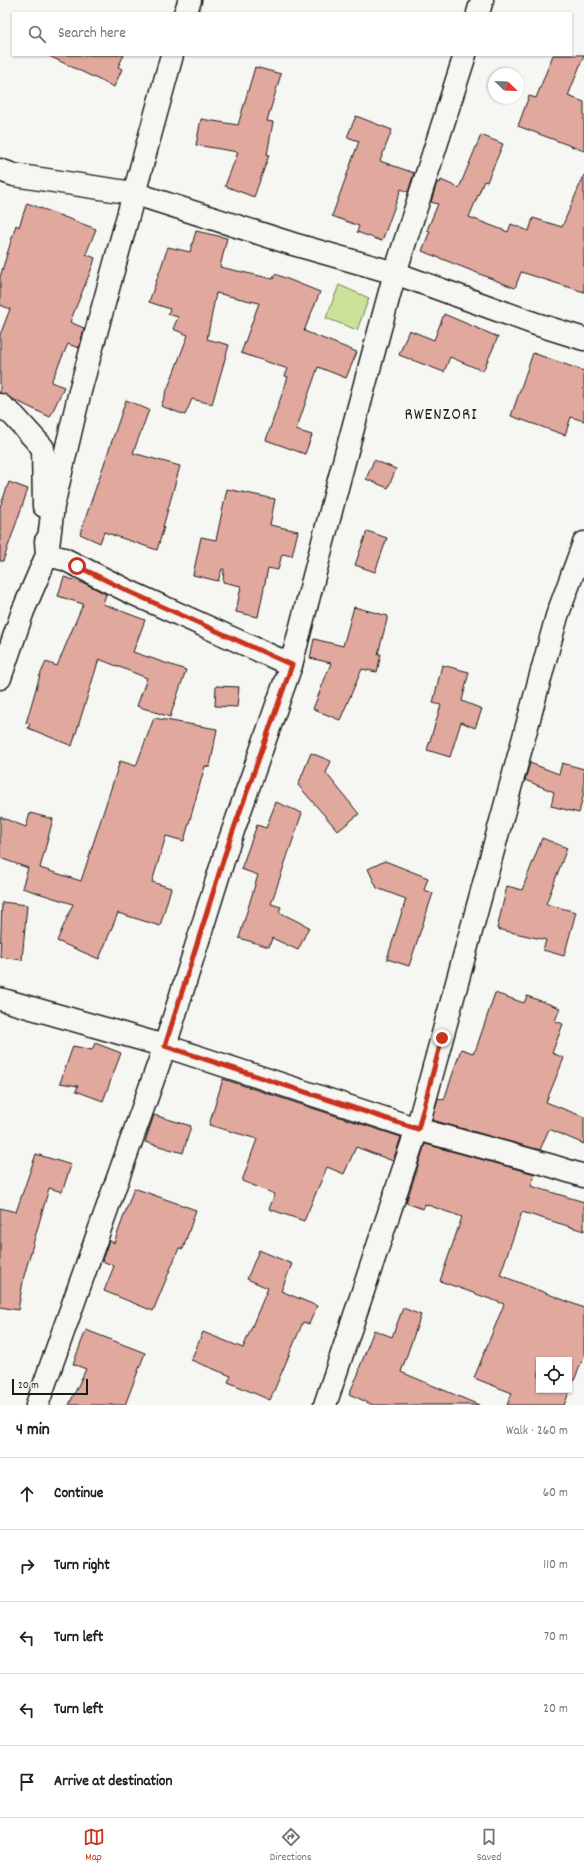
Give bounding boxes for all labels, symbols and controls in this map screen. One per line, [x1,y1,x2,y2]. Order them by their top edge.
search box [12,12,572,56]
icon: search [26,23,48,45]
text: Search here [58,23,126,45]
north arrow [488,68,524,104]
district label: RWENZORI [405,404,477,428]
route start [68,557,86,575]
route end [433,1029,451,1047]
map controls [536,1357,572,1393]
button: locate [536,1357,572,1393]
scale bar [12,1377,88,1396]
text: 20 m [18,1378,39,1394]
text: 4 min [16,1419,50,1443]
text: Walk · 260 m [506,1422,568,1441]
icon: ahead [16,1483,38,1505]
text: Continue [54,1483,103,1505]
text: 60 m [543,1484,568,1503]
icon: right [16,1555,38,1577]
text: Turn right [54,1555,110,1577]
text: 110 m [543,1556,568,1575]
icon: left [16,1627,38,1649]
text: Turn left [54,1627,103,1649]
text: 70 m [544,1628,568,1647]
icon: left [16,1699,38,1721]
text: Turn left [54,1699,103,1721]
text: 20 m [543,1700,568,1719]
icon: arrive [16,1771,38,1793]
text: Arrive at destination [54,1771,172,1793]
tab: Map [83,1826,105,1866]
tab: Directions [270,1826,312,1866]
tab: Saved [477,1826,501,1866]

